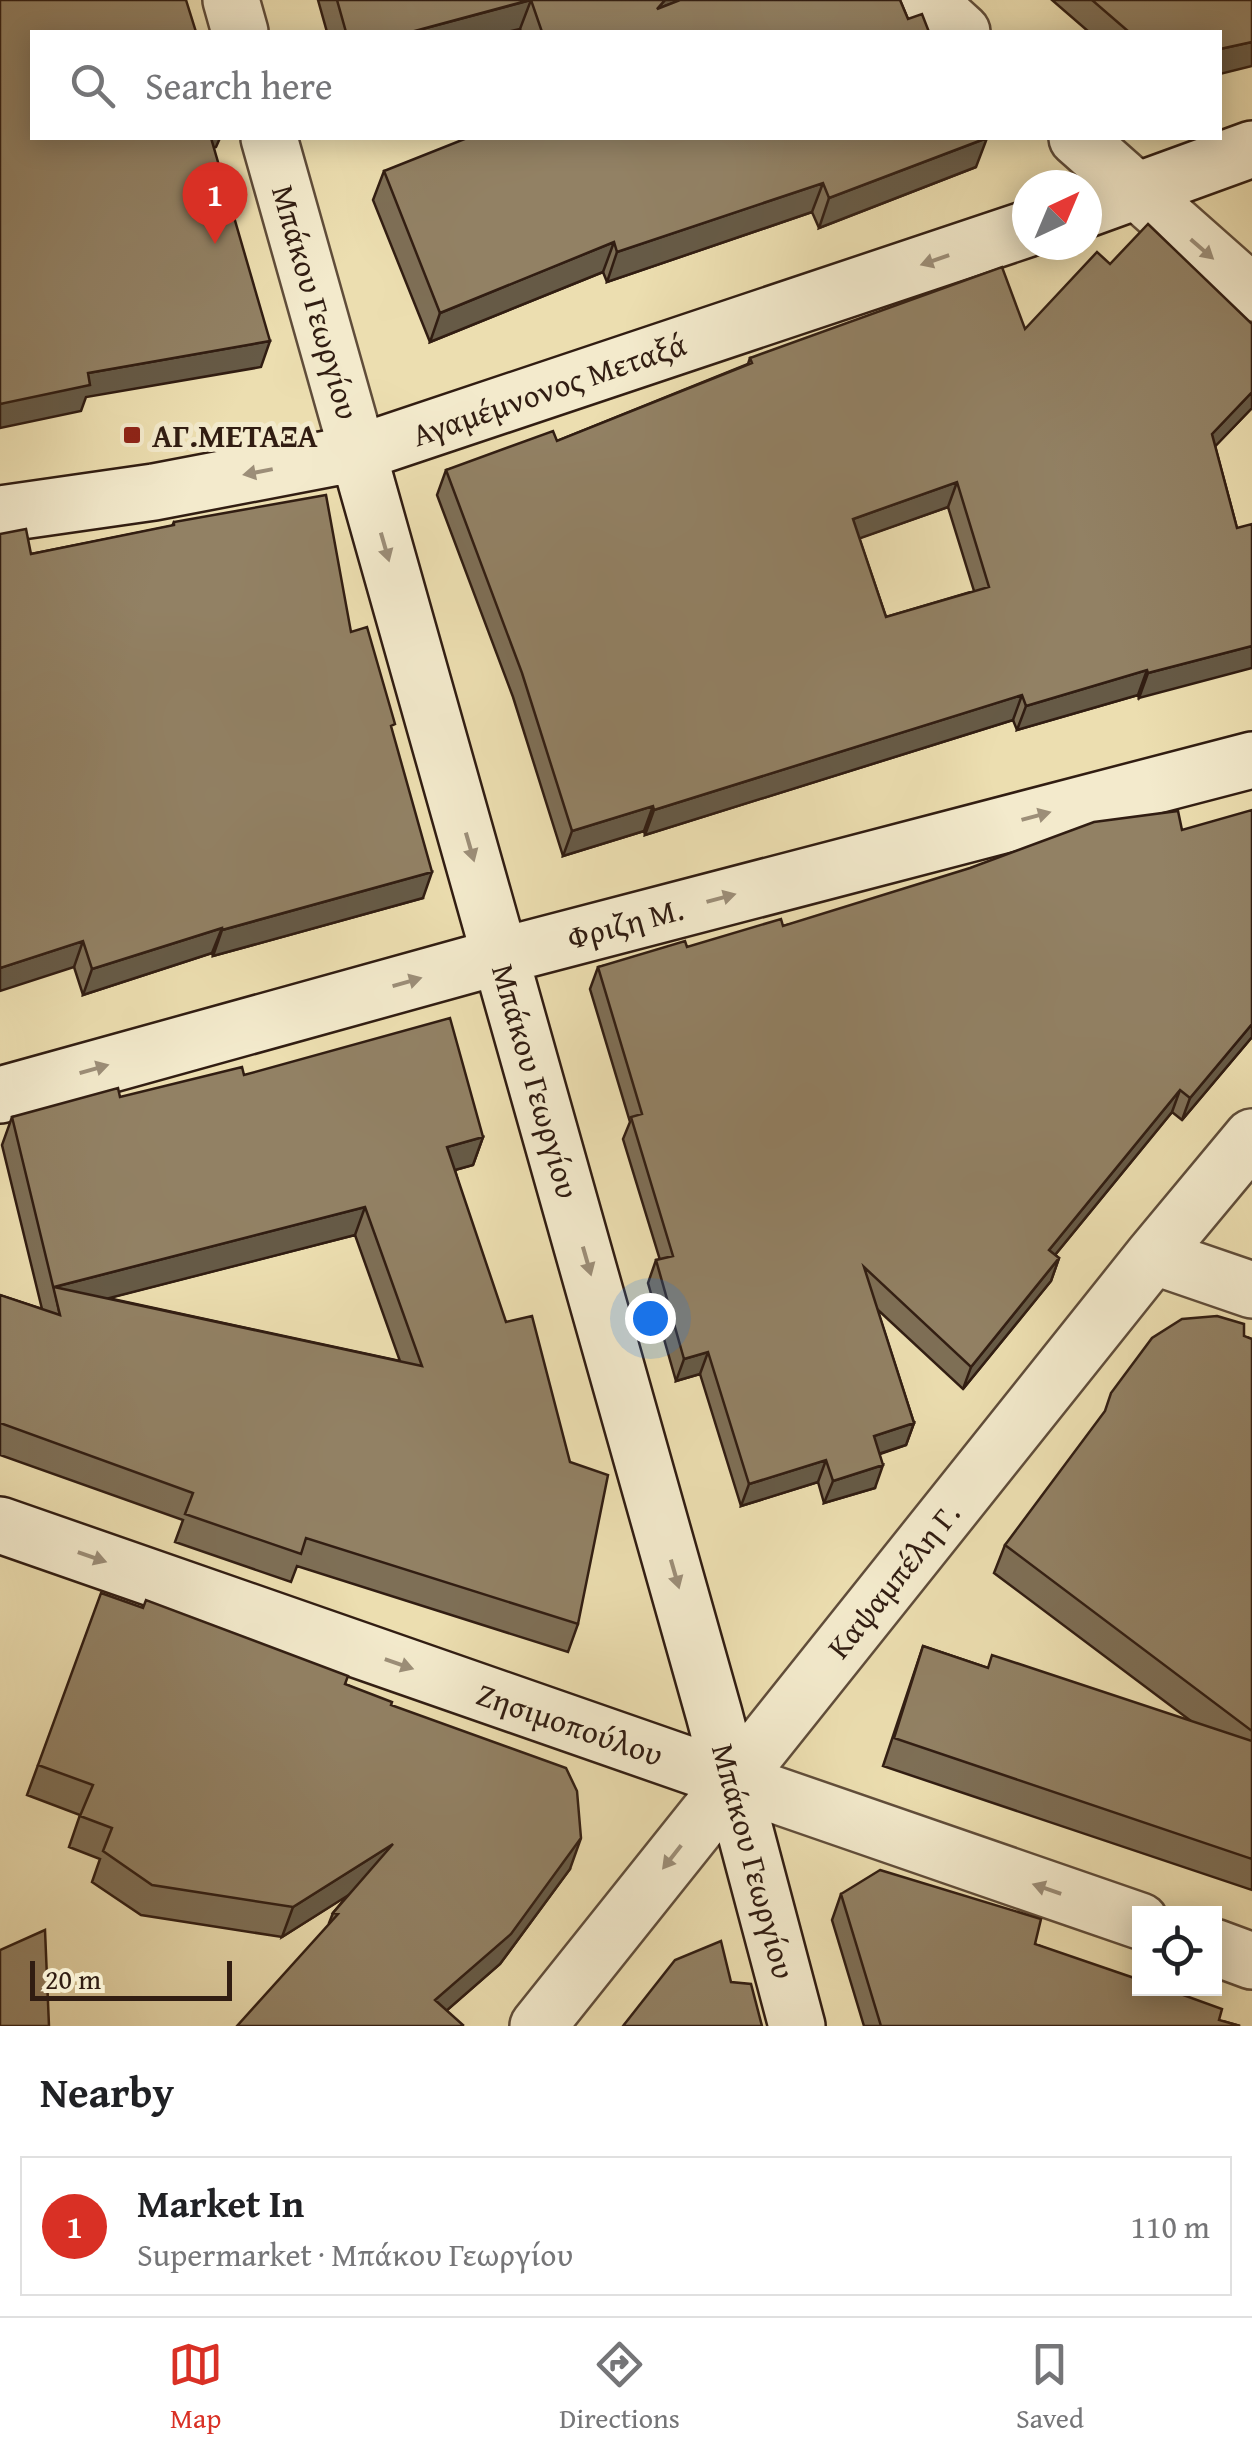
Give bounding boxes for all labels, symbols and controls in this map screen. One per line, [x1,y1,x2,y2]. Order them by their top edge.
search box [30,30,1222,140]
text: Search here [145,57,333,113]
icon: search [65,58,120,113]
pin: 1 [182,162,248,244]
north arrow [1012,170,1102,260]
street label: Μπάκου Γεωργίου [260,179,372,425]
one-way arrow [1189,238,1214,260]
one-way arrow [919,253,949,268]
street label: Αγαμέμνονος Μεταξά [405,320,693,458]
place label: ΑΓ.ΜΕΤΑΞΑ [152,412,318,459]
marker: ΑΓ.ΜΕΤΑΞΑ [121,424,143,446]
one-way arrow [242,465,273,480]
one-way arrow [378,532,393,563]
one-way arrow [1021,808,1052,824]
one-way arrow [463,832,478,863]
street label: Φριζη Μ. [562,885,688,961]
one-way arrow [706,890,737,906]
street label: Μπάκου Γεωργίου [480,958,592,1204]
one-way arrow [392,973,423,989]
one-way arrow [79,1060,110,1076]
one-way arrow [580,1246,595,1277]
your location [625,1293,676,1344]
street label: Καψαμπέλη Γ. [815,1492,971,1668]
one-way arrow [78,1551,108,1566]
one-way arrow [668,1559,683,1590]
one-way arrow [385,1657,415,1672]
street label: Ζησιμοπούλου [471,1670,669,1778]
street label: Μπάκου Γεωργίου [700,1738,808,1984]
one-way arrow [662,1844,683,1869]
one-way arrow [1032,1881,1062,1896]
map controls [1132,1906,1222,1996]
button: locate [1132,1906,1222,1996]
scale bar [30,1956,232,2000]
text: 20 m [45,1958,101,1999]
text: Nearby [40,2061,174,2122]
text: Market In [137,2175,304,2231]
text: 1 [66,2203,83,2250]
text: 110 m [1131,2203,1210,2250]
text: Supermarket · Μπάκου Γεωργίου [137,2231,573,2278]
tab: Map [168,2337,223,2438]
tab: Directions [559,2337,680,2438]
tab: Saved [1016,2337,1084,2438]

